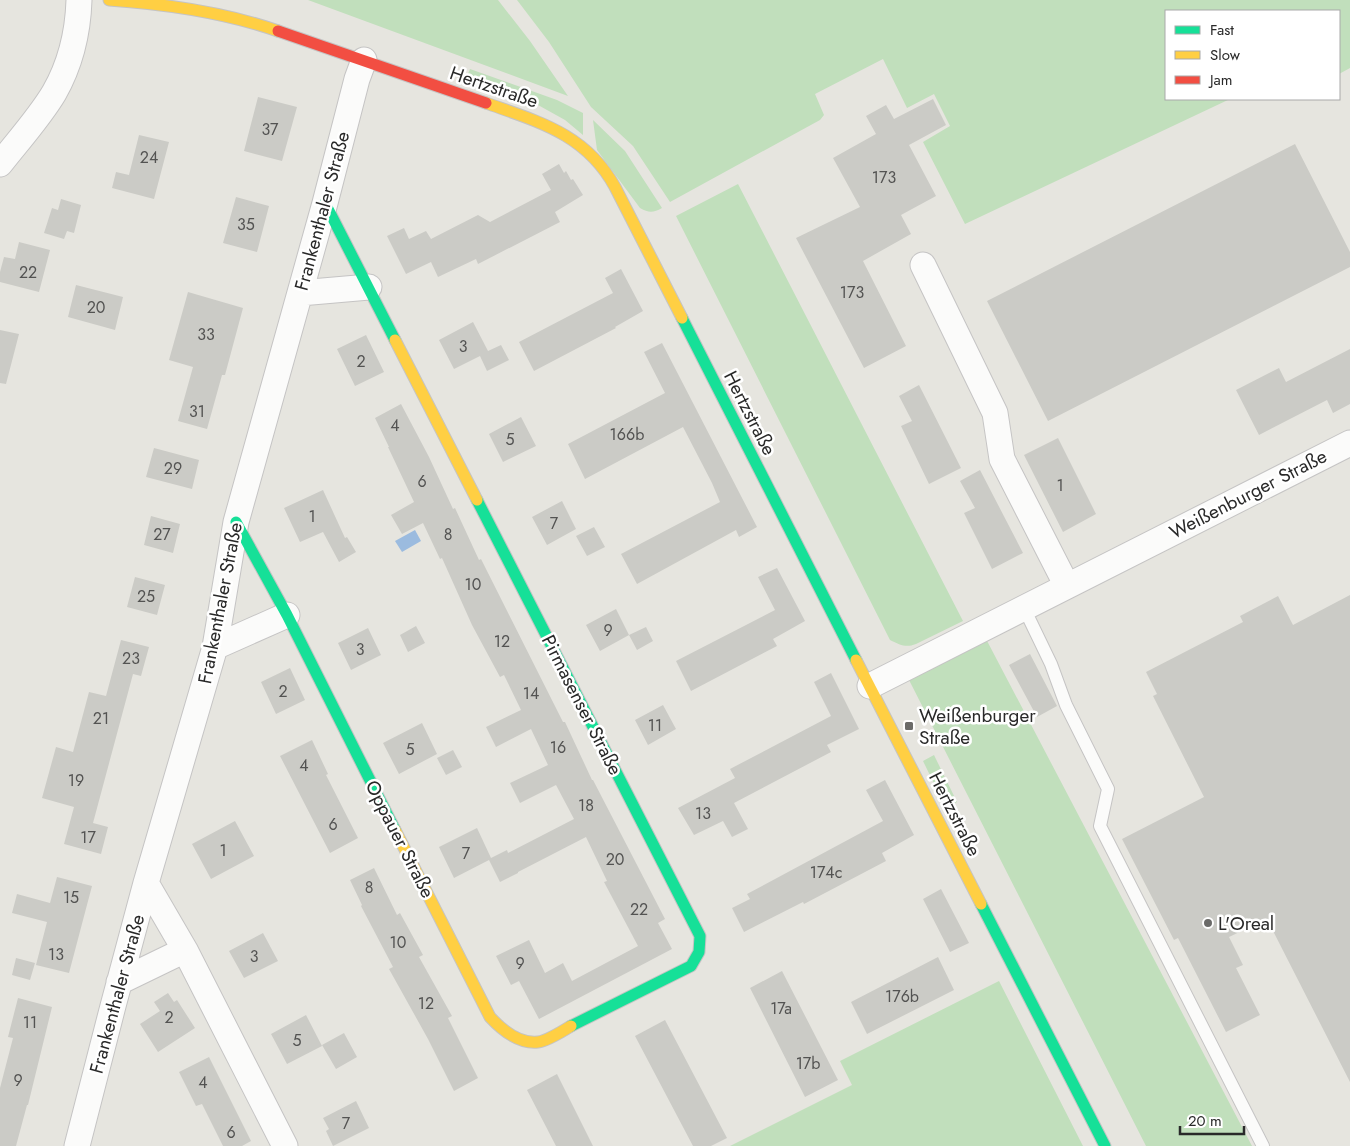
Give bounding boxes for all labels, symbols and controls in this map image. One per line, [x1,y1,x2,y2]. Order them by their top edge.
legend [1165,10,1340,100]
text: Fast [1210,19,1234,41]
text: Slow [1210,44,1241,66]
street label: Hertzstraße [446,59,542,115]
text: Jam [1208,69,1233,91]
house number: 37 [262,118,279,141]
street label: Frankenthaler Straße [288,128,356,294]
house number: 24 [140,146,158,169]
house number: 173 [872,166,896,189]
house number: 35 [237,213,255,236]
house number: 22 [19,261,37,284]
house number: 173 [840,281,864,304]
house number: 20 [87,296,105,319]
house number: 33 [197,323,215,346]
house number: 3 [459,335,468,358]
house number: 2 [356,350,366,373]
street label: Hertzstraße [717,366,783,460]
house number: 31 [189,400,205,423]
house number: 4 [390,414,400,437]
house number: 166b [610,423,644,446]
house number: 5 [505,428,515,451]
street label: Weißenburger Straße [1165,442,1332,545]
house number: 29 [164,457,182,480]
house number: 6 [417,470,427,493]
house number: 1 [1056,474,1064,497]
house number: 1 [308,505,316,528]
house number: 7 [550,512,559,535]
street label: Frankenthaler Straße [191,520,249,686]
house number: 27 [153,523,171,546]
house number: 8 [444,523,452,546]
house number: 10 [465,573,481,596]
house number: 25 [137,585,155,608]
house number: 9 [603,619,613,642]
house number: 12 [494,630,510,653]
street label: Pirmasenser Straße [535,630,629,780]
house number: 3 [356,638,365,661]
house number: 23 [122,647,140,670]
house number: 2 [278,680,288,703]
house number: 14 [523,682,539,705]
place label: Weißenburger Straße [919,702,1036,751]
house number: 21 [93,707,109,730]
house number: 11 [648,714,662,737]
marker: Weißenburger Straße [903,720,915,732]
house number: 16 [550,736,566,759]
house number: 5 [405,738,415,761]
house number: 4 [299,754,309,777]
street label: Hertzstraße [922,767,988,861]
house number: 19 [68,769,84,792]
street label: Oppauer Straße [359,775,441,903]
house number: 18 [578,794,594,817]
house number: 13 [695,802,711,825]
house number: 6 [328,813,338,836]
house number: 17 [80,826,96,849]
house number: 1 [219,839,227,862]
house number: 7 [462,842,471,865]
house number: 20 [606,848,624,871]
house number: 174c [810,861,842,884]
house number: 8 [365,876,373,899]
house number: 15 [63,886,79,909]
house number: 22 [630,898,648,921]
place label: L'Oreal [1218,910,1274,937]
street label: Frankenthaler Straße [83,911,151,1077]
marker: L'Oreal [1202,917,1214,929]
house number: 10 [390,931,406,954]
house number: 13 [48,943,64,966]
house number: 3 [250,945,259,968]
house number: 9 [515,952,525,975]
house number: 176b [885,985,919,1008]
house number: 12 [418,992,434,1015]
house number: 17a [770,997,792,1020]
house number: 2 [164,1006,174,1029]
house number: 11 [23,1011,37,1034]
house number: 5 [292,1029,302,1052]
house number: 17b [796,1052,820,1075]
house number: 9 [13,1069,23,1092]
house number: 4 [198,1071,208,1094]
scale bar [1180,1104,1244,1136]
text: 20 m [1188,1110,1222,1132]
house number: 7 [342,1112,351,1135]
house number: 6 [226,1121,236,1144]

